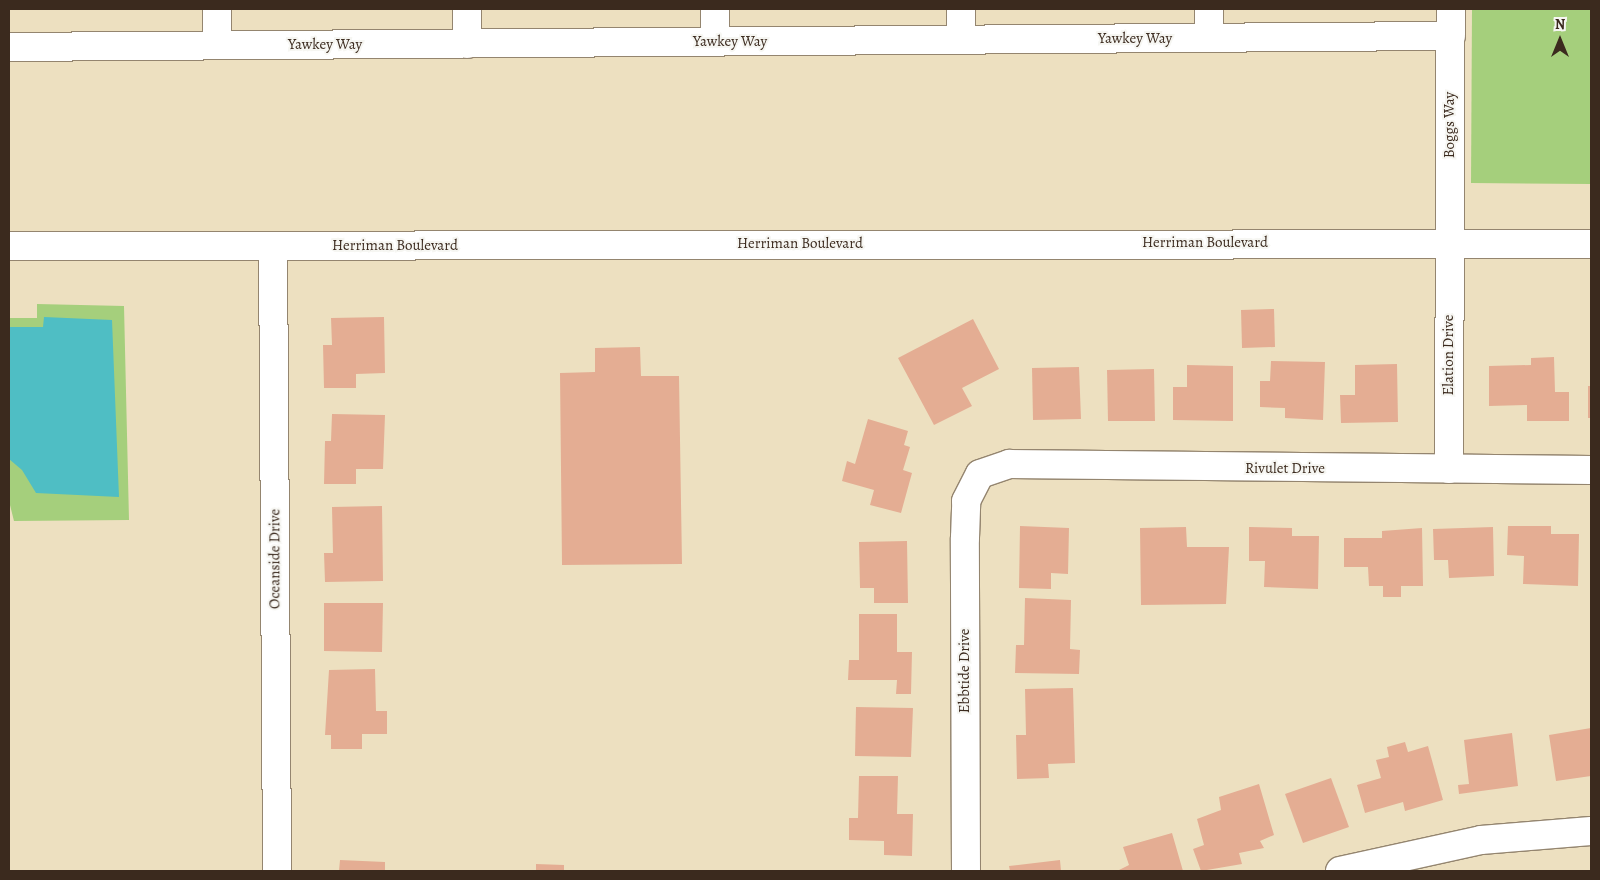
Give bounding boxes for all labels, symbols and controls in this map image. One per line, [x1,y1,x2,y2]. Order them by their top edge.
north arrow [1535,15,1585,65]
text: N [1555,15,1565,34]
street label: Yawkey Way [1098,30,1172,48]
street label: Yawkey Way [693,33,767,51]
street label: Yawkey Way [288,36,362,54]
street label: Boggs Way [1441,92,1459,158]
street label: Herriman Boulevard [1142,234,1268,252]
street label: Herriman Boulevard [737,235,863,253]
street label: Herriman Boulevard [332,237,458,255]
street label: Elation Drive [1440,314,1458,396]
street label: Rivulet Drive [1245,460,1325,478]
street label: Oceanside Drive [266,509,284,609]
street label: Ebbtide Drive [956,629,974,713]

